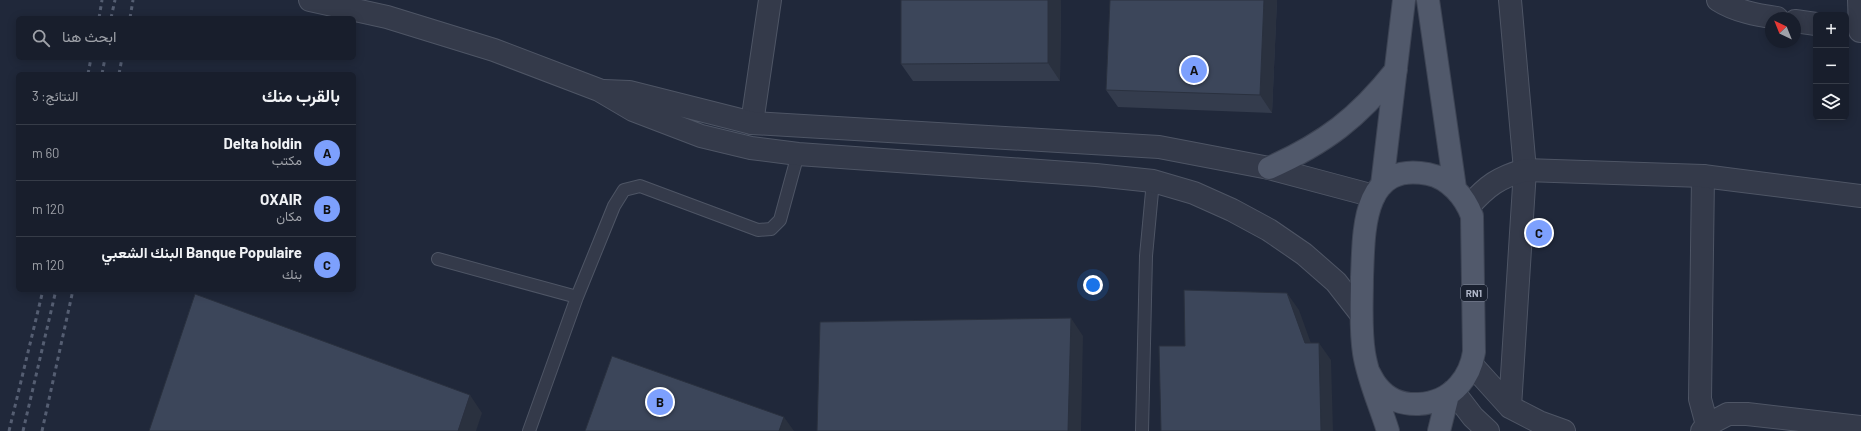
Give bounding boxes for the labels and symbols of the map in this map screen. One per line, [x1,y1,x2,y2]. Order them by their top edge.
north arrow [1765,12,1801,48]
pin: A [1181,55,1207,85]
pin: C [1526,218,1552,248]
your location [1083,275,1103,295]
road number: RN1 [1461,285,1487,301]
pin: B [647,387,673,417]

